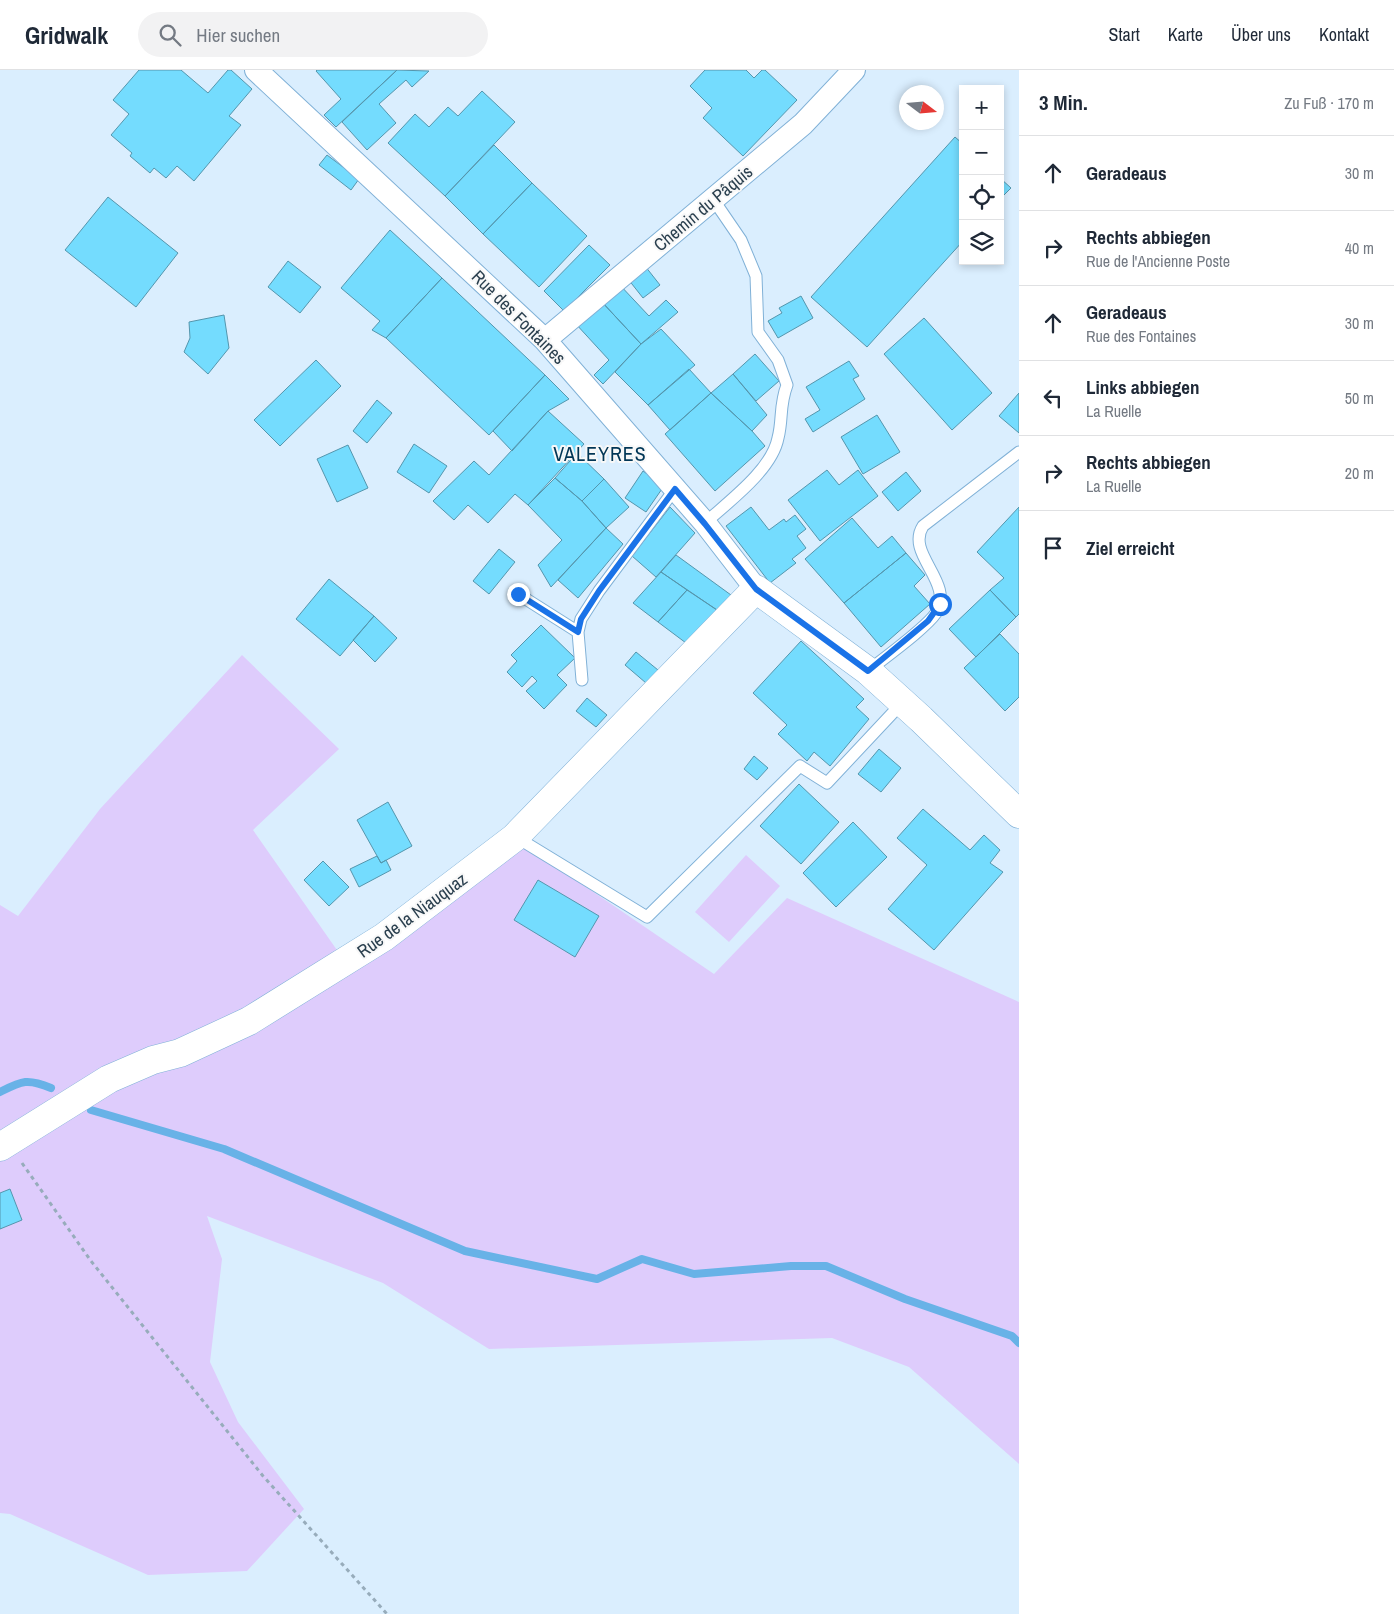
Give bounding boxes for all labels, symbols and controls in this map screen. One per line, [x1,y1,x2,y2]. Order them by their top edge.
search box [138,12,488,57]
text: Gridwalk [25,19,108,51]
icon: search [156,21,184,49]
text: Hier suchen [196,22,280,48]
text: Start [1109,22,1140,47]
text: Karte [1168,22,1203,47]
text: Über uns [1231,22,1291,47]
text: Kontakt [1319,22,1369,47]
north arrow [899,85,944,130]
map controls [959,85,1004,265]
button: + [959,85,1004,130]
text: 3 Min. [1039,88,1088,117]
text: Zu Fuß · 170 m [1284,92,1374,114]
button: − [959,130,1004,175]
street label: Chemin du Pâquis [648,159,758,257]
icon: ahead [1039,159,1067,187]
text: Geradeaus [1086,160,1167,186]
text: 30 m [1345,162,1374,184]
button: locate [959,175,1004,220]
button: layers [959,220,1004,265]
text: Rechts abbiegen [1086,224,1211,250]
icon: right [1039,234,1067,262]
text: 40 m [1345,237,1374,259]
text: Rue de l'Ancienne Poste [1086,250,1230,272]
street label: Rue des Fontaines [466,264,572,370]
text: Geradeaus [1086,299,1167,325]
icon: ahead [1039,309,1067,337]
text: 30 m [1345,312,1374,334]
text: Rue des Fontaines [1086,325,1196,347]
text: Links abbiegen [1086,374,1199,400]
icon: left [1039,384,1067,412]
text: 50 m [1345,387,1374,409]
text: La Ruelle [1086,400,1141,422]
district label: VALEYRES [553,440,647,467]
text: Rechts abbiegen [1086,449,1211,475]
icon: right [1039,459,1067,487]
text: 20 m [1345,462,1374,484]
text: La Ruelle [1086,475,1141,497]
icon: arrive [1039,534,1067,562]
text: Ziel erreicht [1086,535,1174,561]
route end [507,583,530,606]
route start [929,593,952,616]
street label: Rue de la Niauquaz [352,867,472,963]

